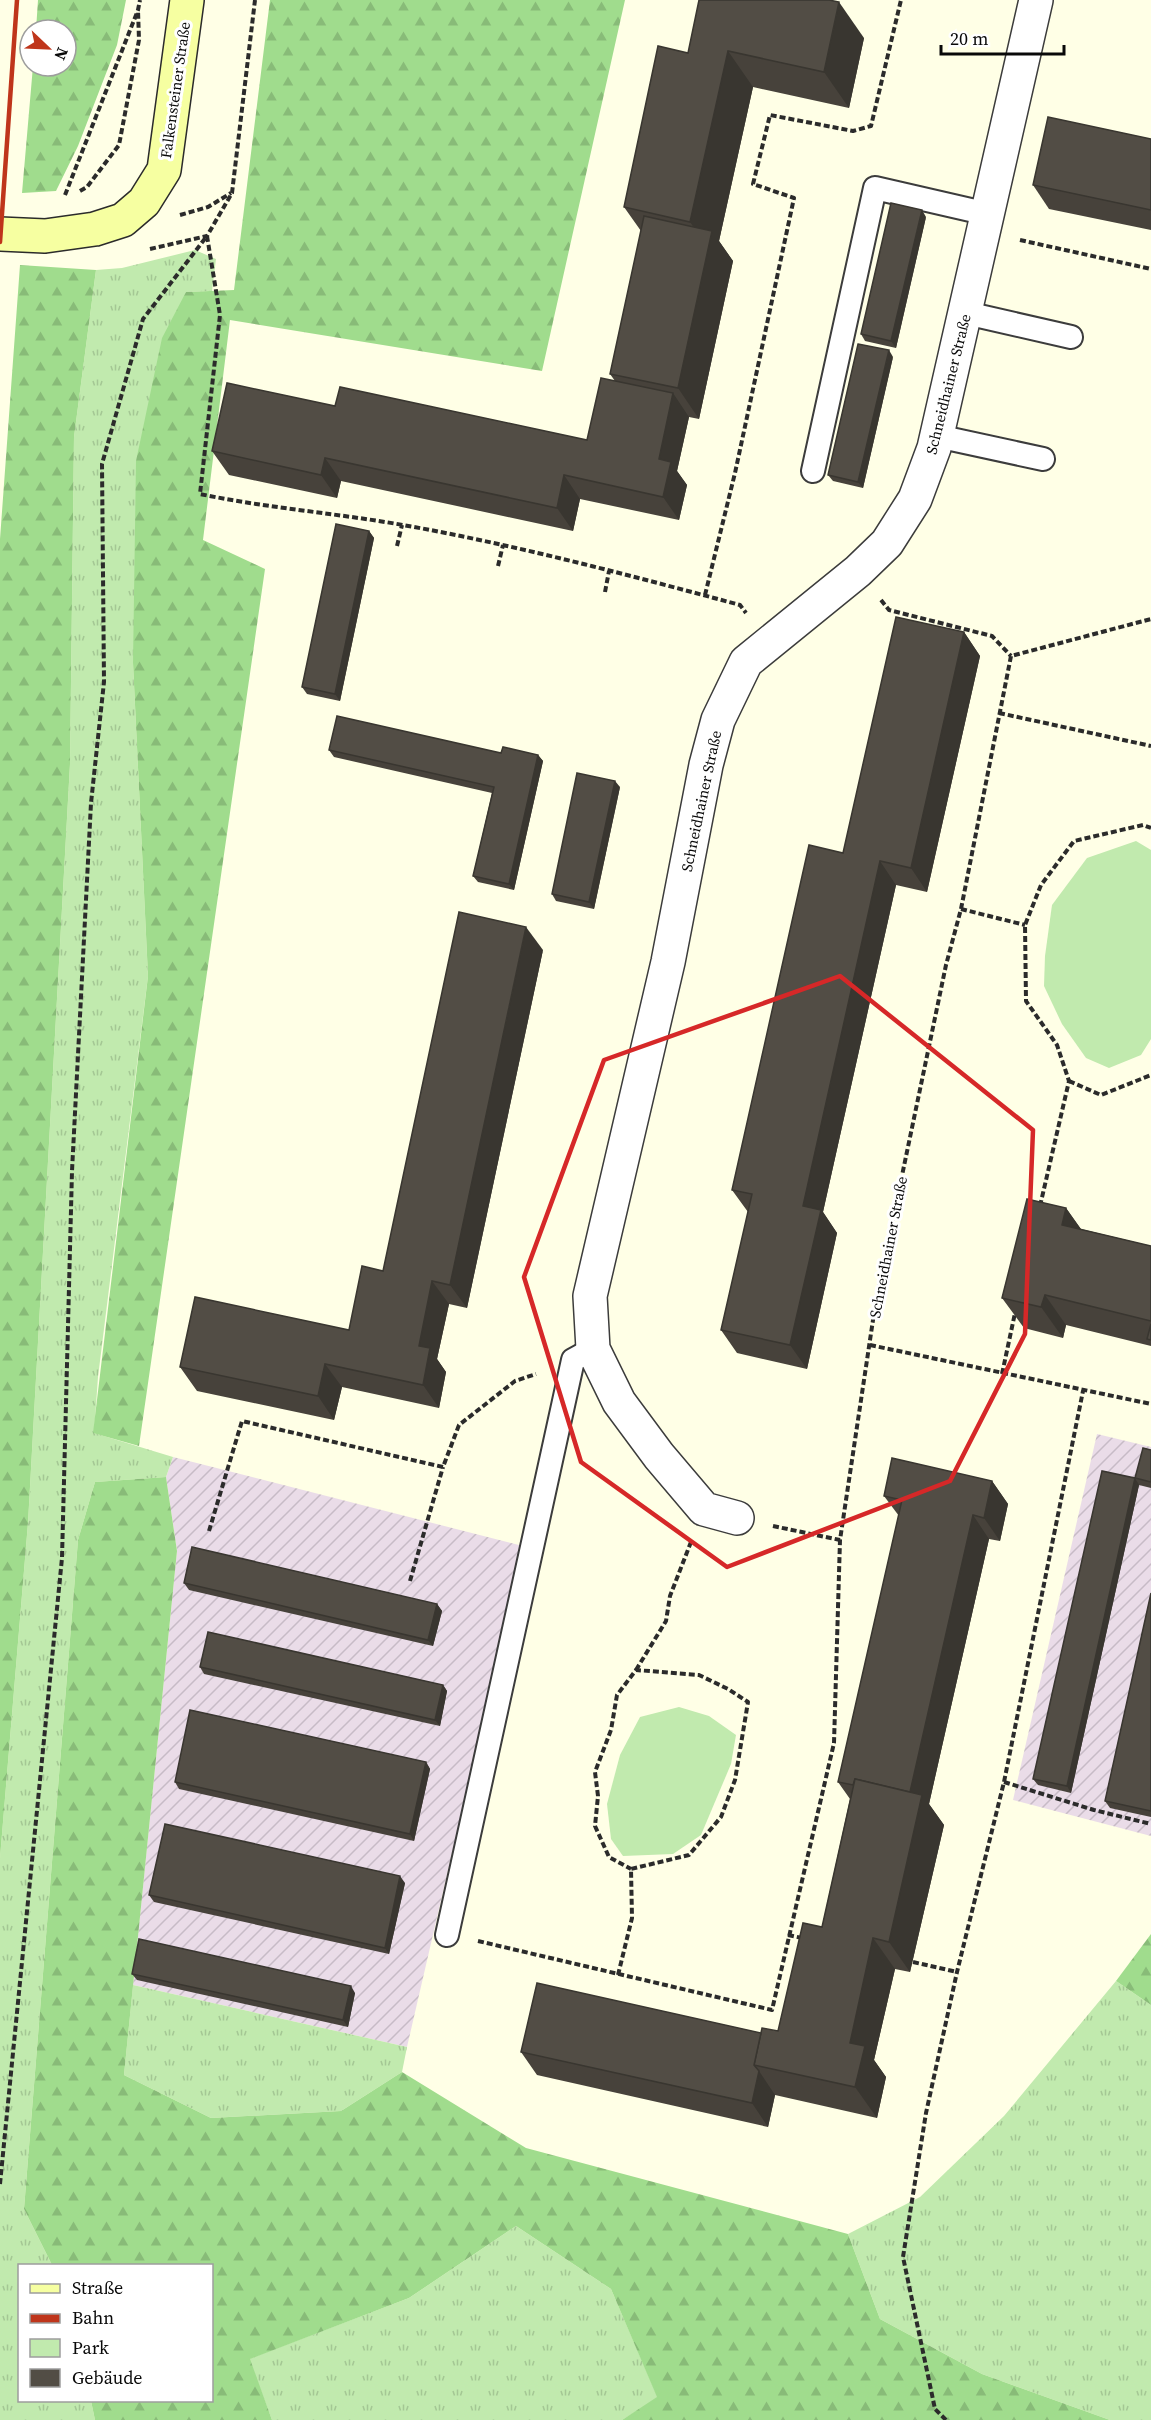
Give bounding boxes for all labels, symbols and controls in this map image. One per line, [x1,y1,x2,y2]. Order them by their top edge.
north arrow [18,18,78,78]
scale bar [941,18,1064,56]
street label: Falkensteiner Straße [155,20,195,160]
text: 20 m [950,26,988,51]
text: N [49,44,74,64]
street label: Schneidhainer Straße [920,311,976,456]
street label: Schneidhainer Straße [676,728,726,874]
street label: Schneidhainer Straße [864,1174,912,1320]
legend [18,2264,213,2402]
text: Straße [72,2275,123,2300]
text: Bahn [72,2305,114,2330]
text: Park [72,2335,109,2360]
text: Gebäude [72,2365,143,2390]

